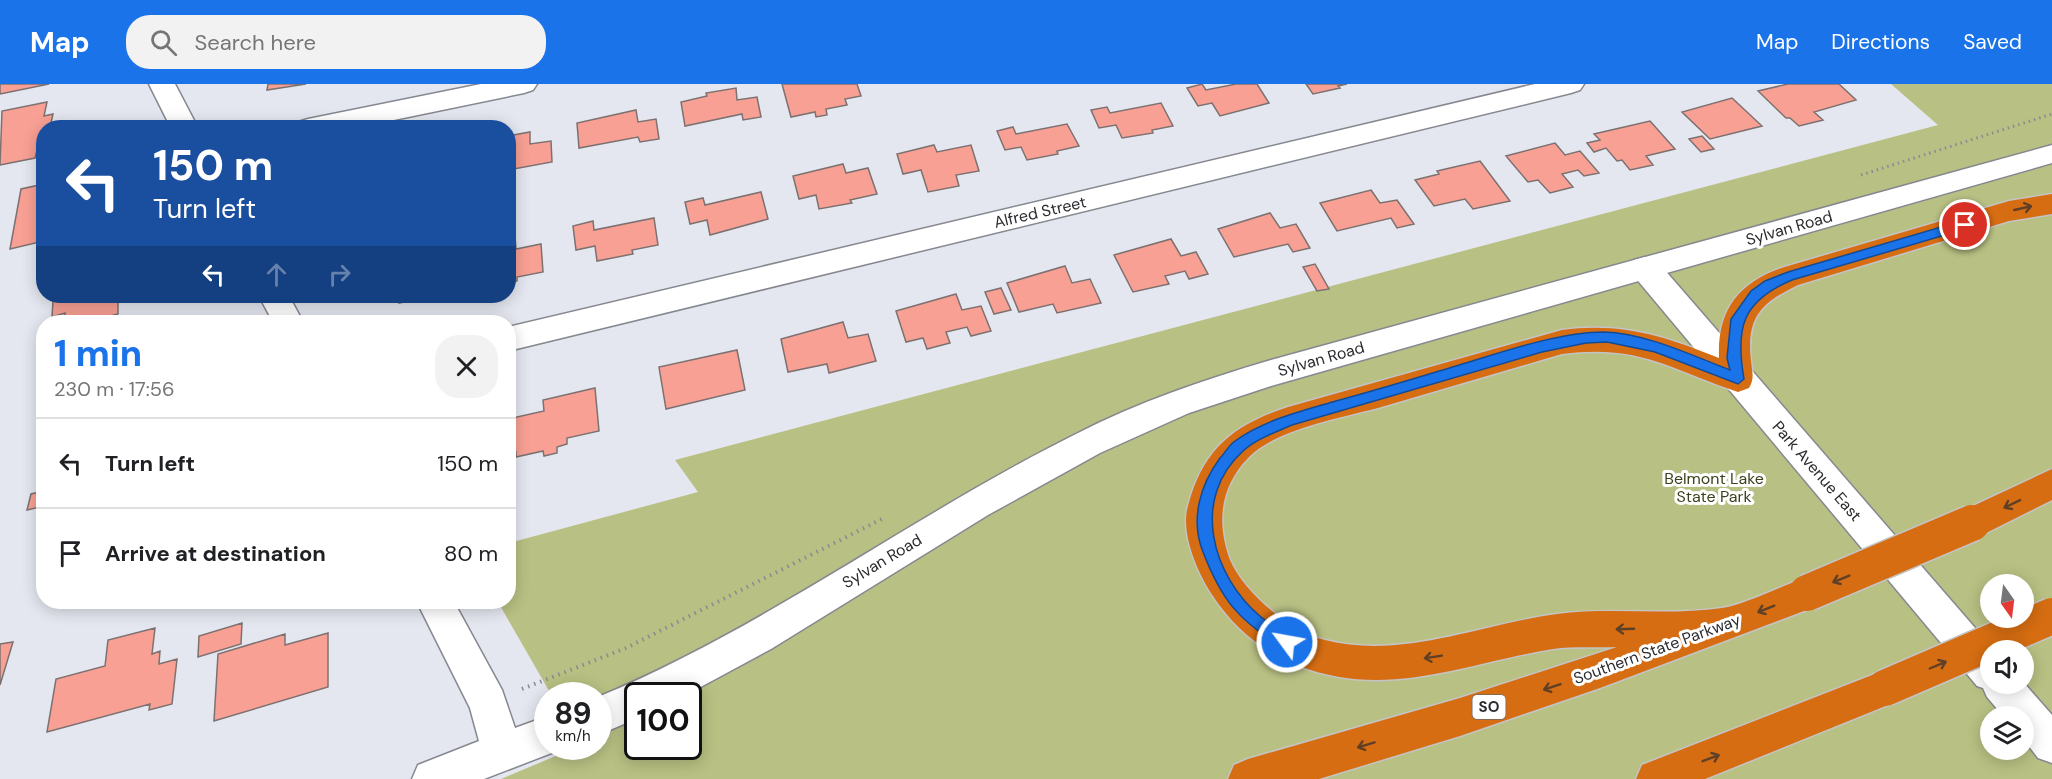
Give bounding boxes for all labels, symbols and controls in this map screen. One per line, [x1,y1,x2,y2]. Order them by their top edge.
search box [126,15,546,69]
text: Map [30,24,90,61]
icon: search [147,26,180,59]
text: Search here [195,28,316,57]
text: Map [1756,28,1798,56]
text: Directions [1831,28,1930,56]
text: Saved [1963,28,2022,56]
text: 150 m [153,138,273,193]
icon: left [54,144,132,222]
text: Turn left [153,191,256,226]
street label: Alfred Street [992,191,1088,233]
pin [1939,199,1990,250]
one-way arrow [2013,202,2032,213]
street label: Sylvan Road [1743,206,1835,250]
icon: arrive [1948,208,1981,241]
icon: left [197,258,230,291]
icon: ahead [260,258,293,291]
icon: right [323,258,356,291]
text: 1 min [54,330,142,377]
button: close [435,335,498,398]
street label: Sylvan Road [1275,337,1367,381]
text: 230 m · 17:56 [54,376,174,402]
street label: Park Avenue East [1768,416,1866,526]
icon: left [54,447,87,480]
text: Turn left [105,449,195,478]
text: 150 m [437,449,498,478]
park label: Belmont Lake State Park [1664,468,1764,507]
one-way arrow [2004,498,2022,510]
street label: Sylvan Road [838,529,926,593]
icon: arrive [54,537,87,570]
text: Arrive at destination [105,539,326,568]
text: 80 m [444,539,498,568]
one-way arrow [1833,574,1851,585]
north arrow [1980,574,2034,628]
map controls [1980,574,2034,760]
one-way arrow [1757,604,1776,615]
street label: Southern State Parkway [1571,609,1743,689]
position arrow [1255,610,1319,674]
one-way arrow [1616,623,1636,635]
button: sound [1980,640,2034,694]
one-way arrow [1424,651,1443,662]
one-way arrow [1929,659,1947,670]
speed limit sign: 100 [624,682,702,760]
one-way arrow [1543,682,1562,693]
text: 89 [554,694,592,733]
road number: SO [1472,695,1506,719]
button: layers [1980,706,2034,760]
text: km/h [555,726,591,746]
one-way arrow [1357,740,1376,751]
one-way arrow [1701,752,1720,763]

